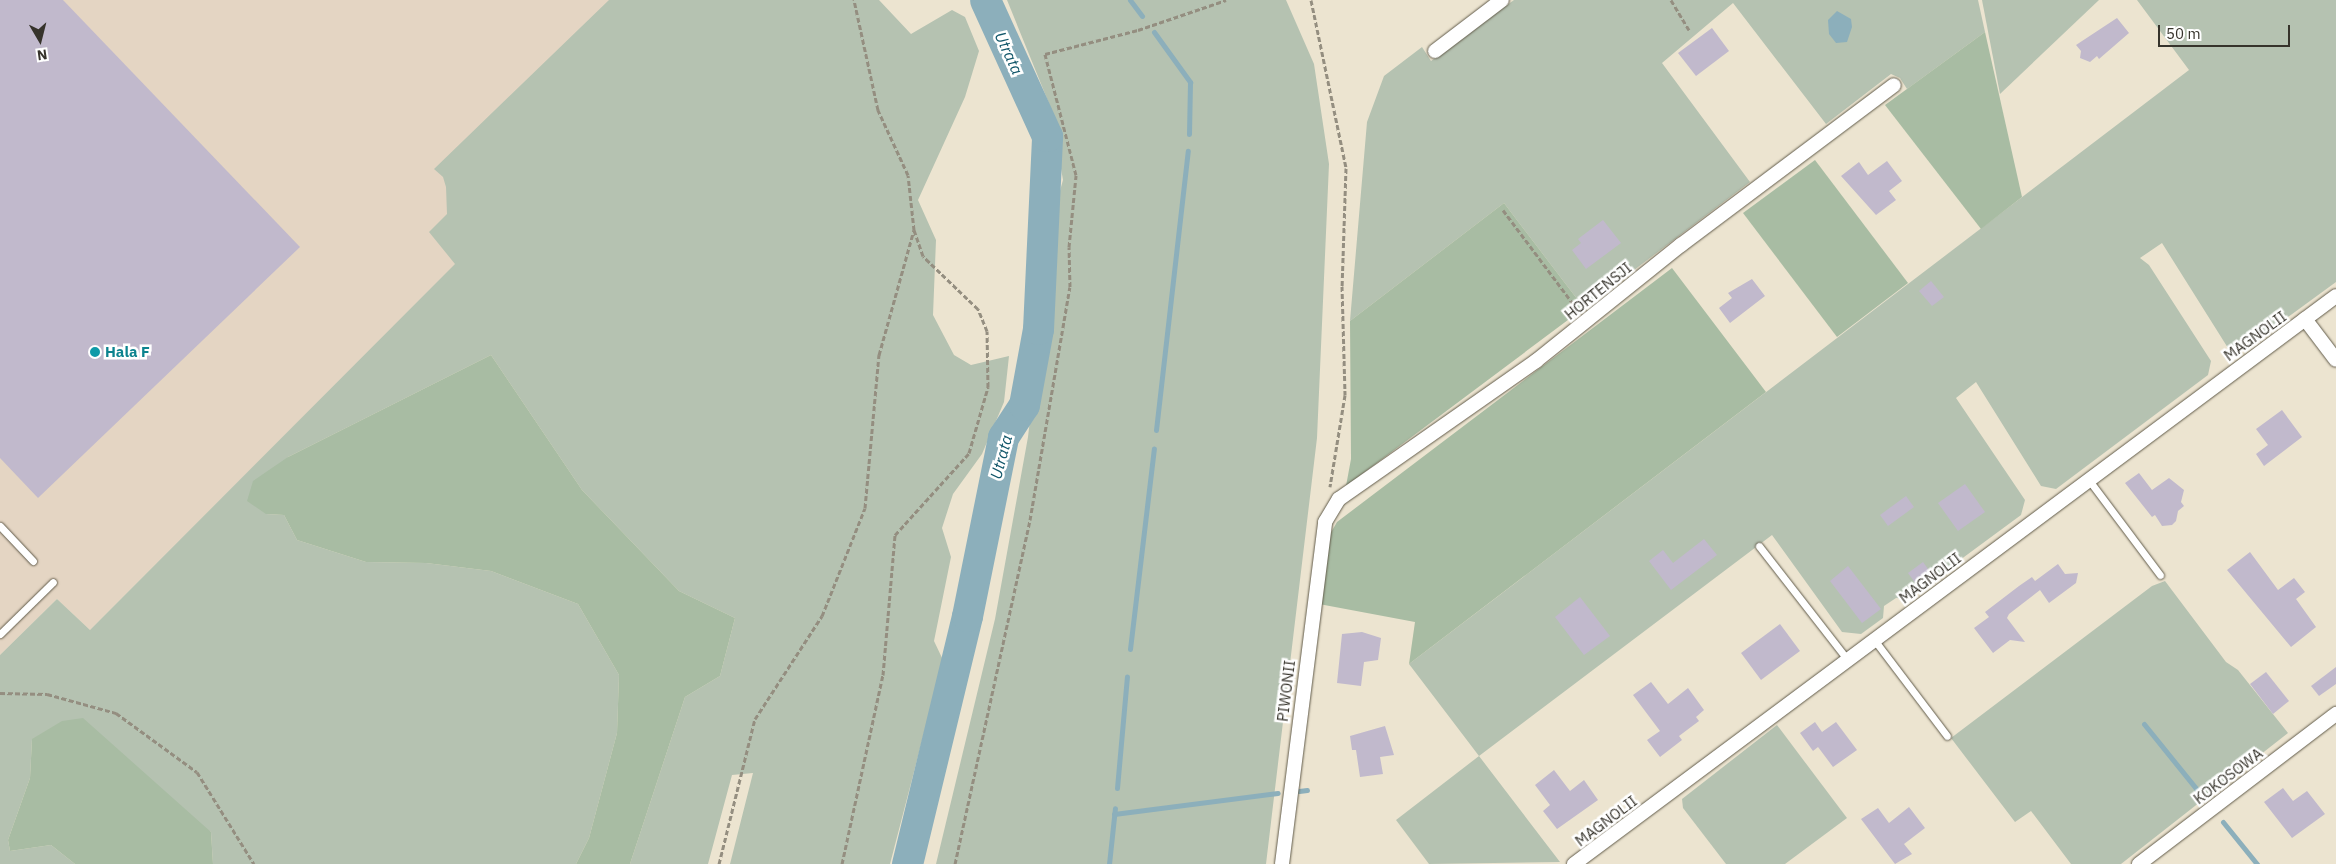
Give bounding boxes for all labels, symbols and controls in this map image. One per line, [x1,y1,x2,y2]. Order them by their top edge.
north arrow [15,15,65,65]
scale bar [2161,15,2294,47]
text: 50 m [2166,24,2201,43]
water label: Utrata [991,29,1027,77]
text: N [36,45,48,64]
street label: HORTENSJI [1561,259,1635,323]
street label: MAGNOLII [2220,307,2290,365]
place label: Hala F [105,343,150,361]
marker: Hala F [89,346,101,358]
water label: Utrata [986,433,1016,481]
street label: MAGNOLII [1896,549,1964,607]
street label: PIWONII [1273,659,1299,723]
street label: KOKOSOWA [2190,744,2266,808]
street label: MAGNOLII [1572,792,1640,850]

